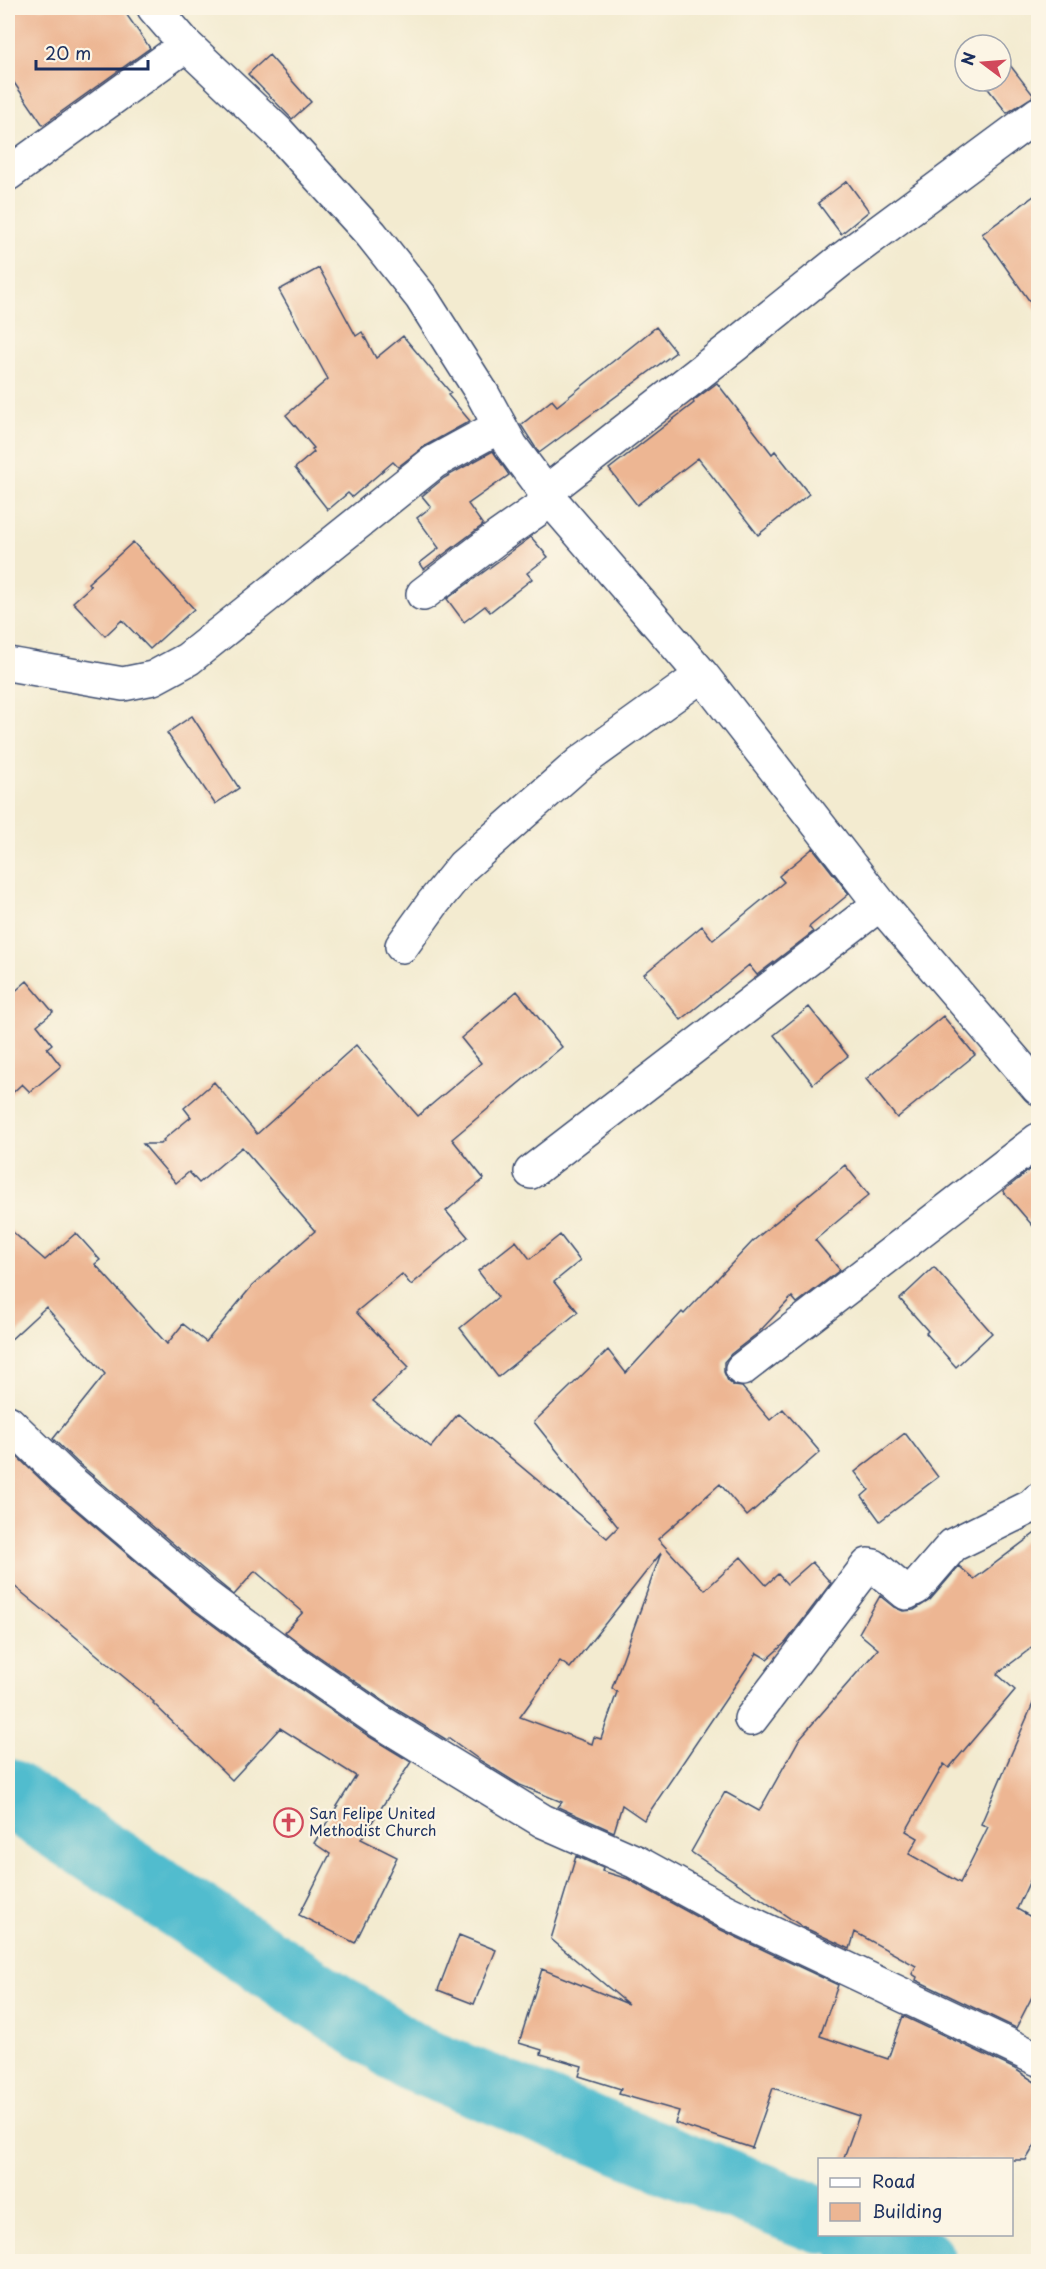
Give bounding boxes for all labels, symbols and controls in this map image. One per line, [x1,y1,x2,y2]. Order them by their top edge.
scale bar [36,33,148,71]
north arrow [953,33,1013,93]
text: 20 m [45,39,91,66]
text: N [954,49,981,68]
place label: San Felipe United Methodist Church [309,1801,437,1841]
church icon: San Felipe United Methodist Church [272,1807,304,1839]
legend [818,2158,1013,2236]
text: Road [872,2167,916,2194]
text: Building [872,2197,942,2224]

